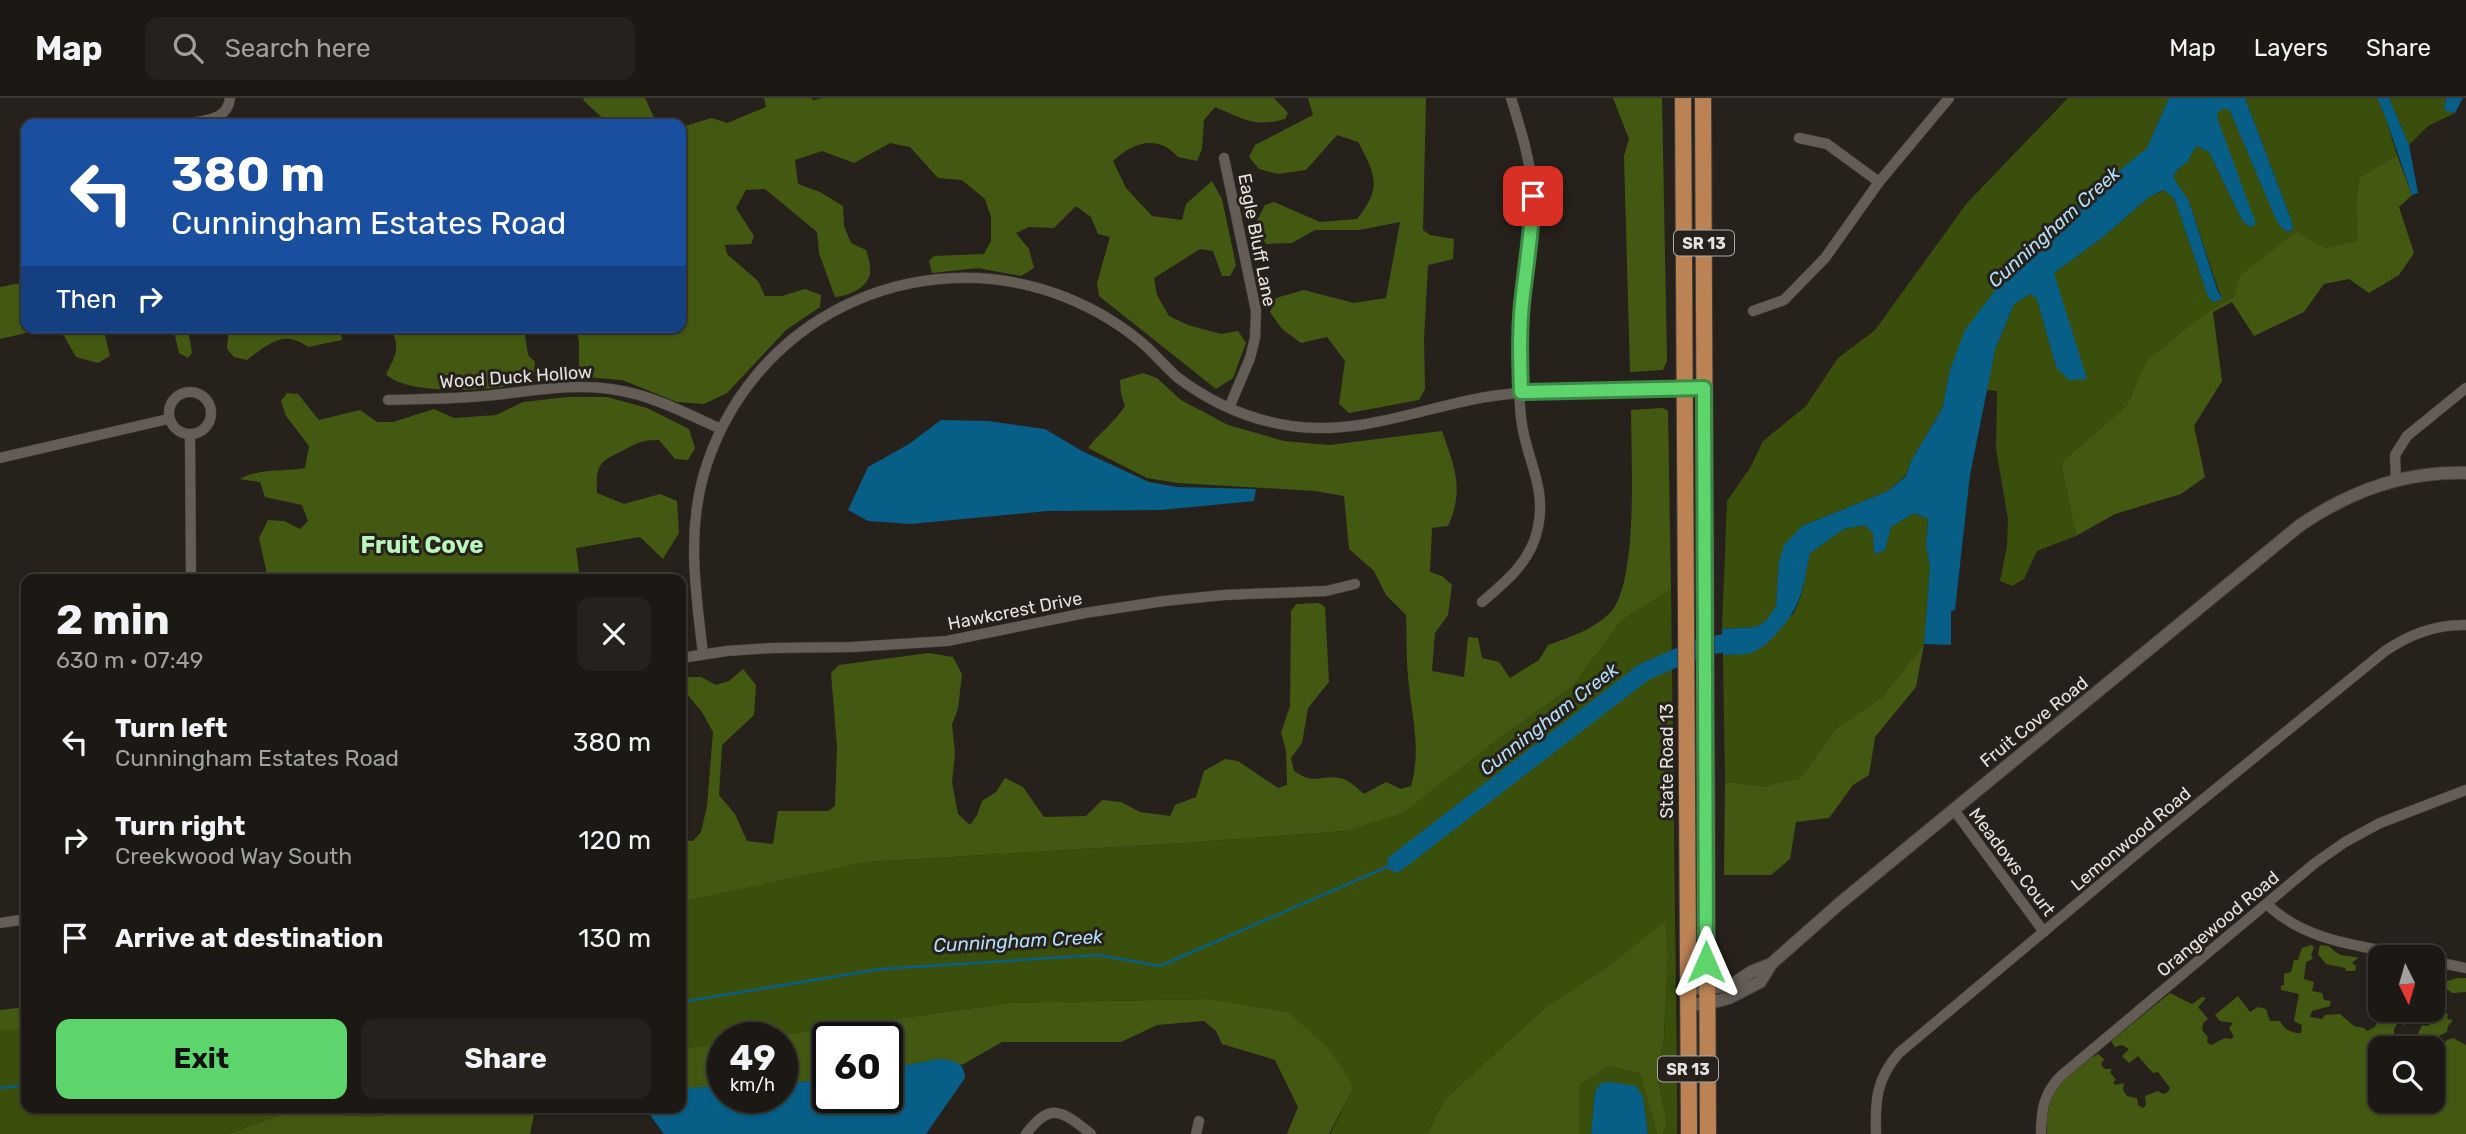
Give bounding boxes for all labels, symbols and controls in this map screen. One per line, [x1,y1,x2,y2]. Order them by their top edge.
search box [145,17,635,80]
text: Map [35,29,103,68]
icon: search [169,29,207,67]
text: Search here [225,33,370,64]
text: Map [2169,34,2216,62]
text: Layers [2254,34,2328,62]
text: Share [2366,34,2431,62]
text: 380 m [171,145,325,203]
icon: left [56,147,147,238]
water label: Cunningham Creek [1983,162,2125,292]
pin [1503,166,1563,226]
street label: Eagle Bluff Lane [1233,172,1281,308]
icon: arrive [1514,177,1552,215]
text: Cunningham Estates Road [171,204,566,242]
road number: SR 13 [1674,230,1734,256]
icon: right [131,280,169,318]
text: Then [56,284,117,315]
street label: Wood Duck Hollow [439,361,593,393]
district label: Fruit Cove [360,531,484,559]
street label: Hawkcrest Drive [946,587,1084,635]
text: 2 min [56,595,170,645]
button: close [577,597,651,671]
text: 630 m · 07:49 [56,646,203,674]
water label: Cunningham Creek [1475,658,1623,780]
street label: Fruit Cove Road [1976,672,2092,772]
street label: State Road 13 [1656,703,1678,819]
text: Turn left [115,713,227,744]
icon: left [56,723,94,761]
text: 380 m [573,727,651,758]
text: Cunningham Estates Road [115,744,399,772]
street label: Lemonwood Road [2067,782,2195,896]
street label: Meadows Court [1964,803,2060,921]
text: Turn right [115,811,245,842]
icon: right [56,821,94,859]
text: 120 m [579,825,651,856]
text: Creekwood Way South [115,842,352,870]
street label: Orangewood Road [2152,866,2284,982]
icon: arrive [56,919,94,957]
text: Arrive at destination [115,923,383,954]
text: 130 m [578,923,651,954]
water label: Cunningham Creek [933,925,1104,957]
position arrow [1669,925,1743,999]
north arrow [2368,945,2445,1022]
map controls [2368,945,2445,1113]
button: Exit [56,1019,347,1099]
button: Share [361,1019,651,1099]
speed limit sign: 60 [812,1022,903,1113]
button: search [2368,1036,2445,1113]
text: 49 [729,1037,776,1079]
road number: SR 13 [1658,1057,1718,1082]
text: km/h [730,1074,775,1096]

